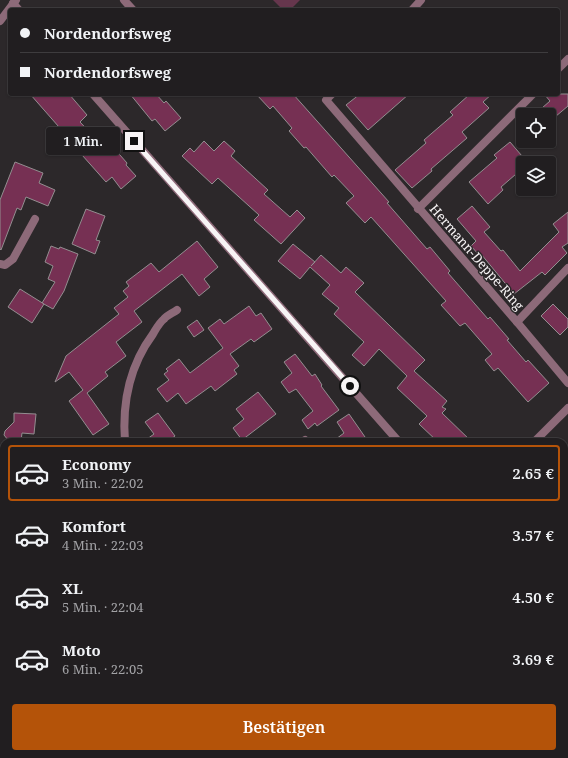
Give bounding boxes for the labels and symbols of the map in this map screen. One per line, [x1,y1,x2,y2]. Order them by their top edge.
callout: 1 Min. [46,127,120,155]
route end [125,132,143,150]
street label: Hermann-Deppe-Ring [426,200,528,314]
route start [341,377,359,395]

